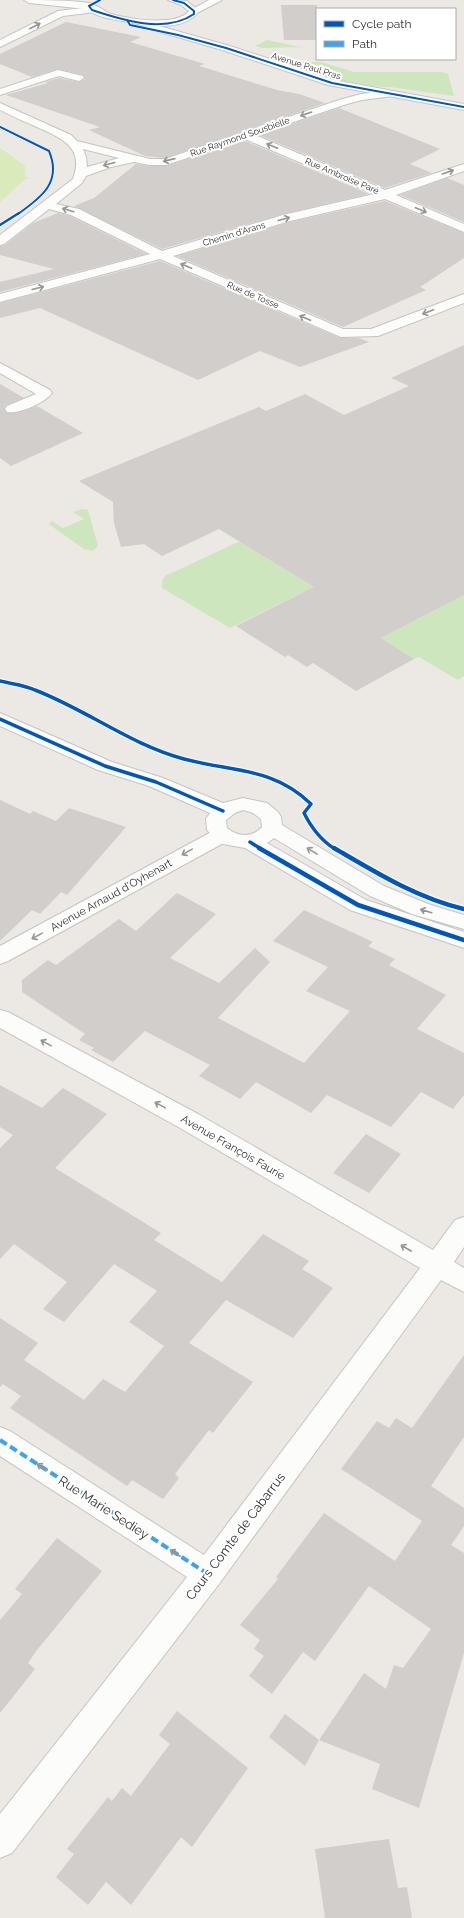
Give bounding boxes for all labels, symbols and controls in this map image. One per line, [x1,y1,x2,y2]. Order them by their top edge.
legend [316,8,456,60]
text: Cycle path [352,17,411,31]
one-way arrow [29,22,41,29]
text: Path [352,37,377,51]
street label: Avenue Paul Pras [270,51,343,82]
one-way arrow [299,111,312,118]
street label: Rue Raymond Sousbielle [189,115,292,159]
one-way arrow [266,142,278,150]
street label: Rue Ambroise Paré [304,156,381,196]
one-way arrow [163,157,176,165]
one-way arrow [103,161,116,168]
one-way arrow [442,168,454,176]
one-way arrow [62,206,75,213]
one-way arrow [414,207,426,214]
one-way arrow [277,215,290,222]
street label: Chemin d'Arans [201,220,267,248]
one-way arrow [180,262,192,269]
street label: Rue de Tosse [226,280,281,311]
one-way arrow [31,284,44,292]
one-way arrow [422,308,434,316]
one-way arrow [299,314,311,321]
one-way arrow [306,847,318,855]
one-way arrow [181,849,193,857]
street label: Avenue Arnaud d'Oyhenart [48,856,175,934]
one-way arrow [420,907,433,914]
one-way arrow [31,932,43,940]
one-way arrow [40,1039,52,1046]
one-way arrow [154,1101,166,1108]
street label: Avenue François Faurie [179,1112,287,1183]
one-way arrow [400,1243,412,1251]
one-way arrow [37,1463,48,1471]
street label: Cours Comte de Cabarrus [183,1470,288,1603]
street label: Rue Marie Sediey [56,1473,152,1542]
one-way arrow [169,1548,181,1556]

